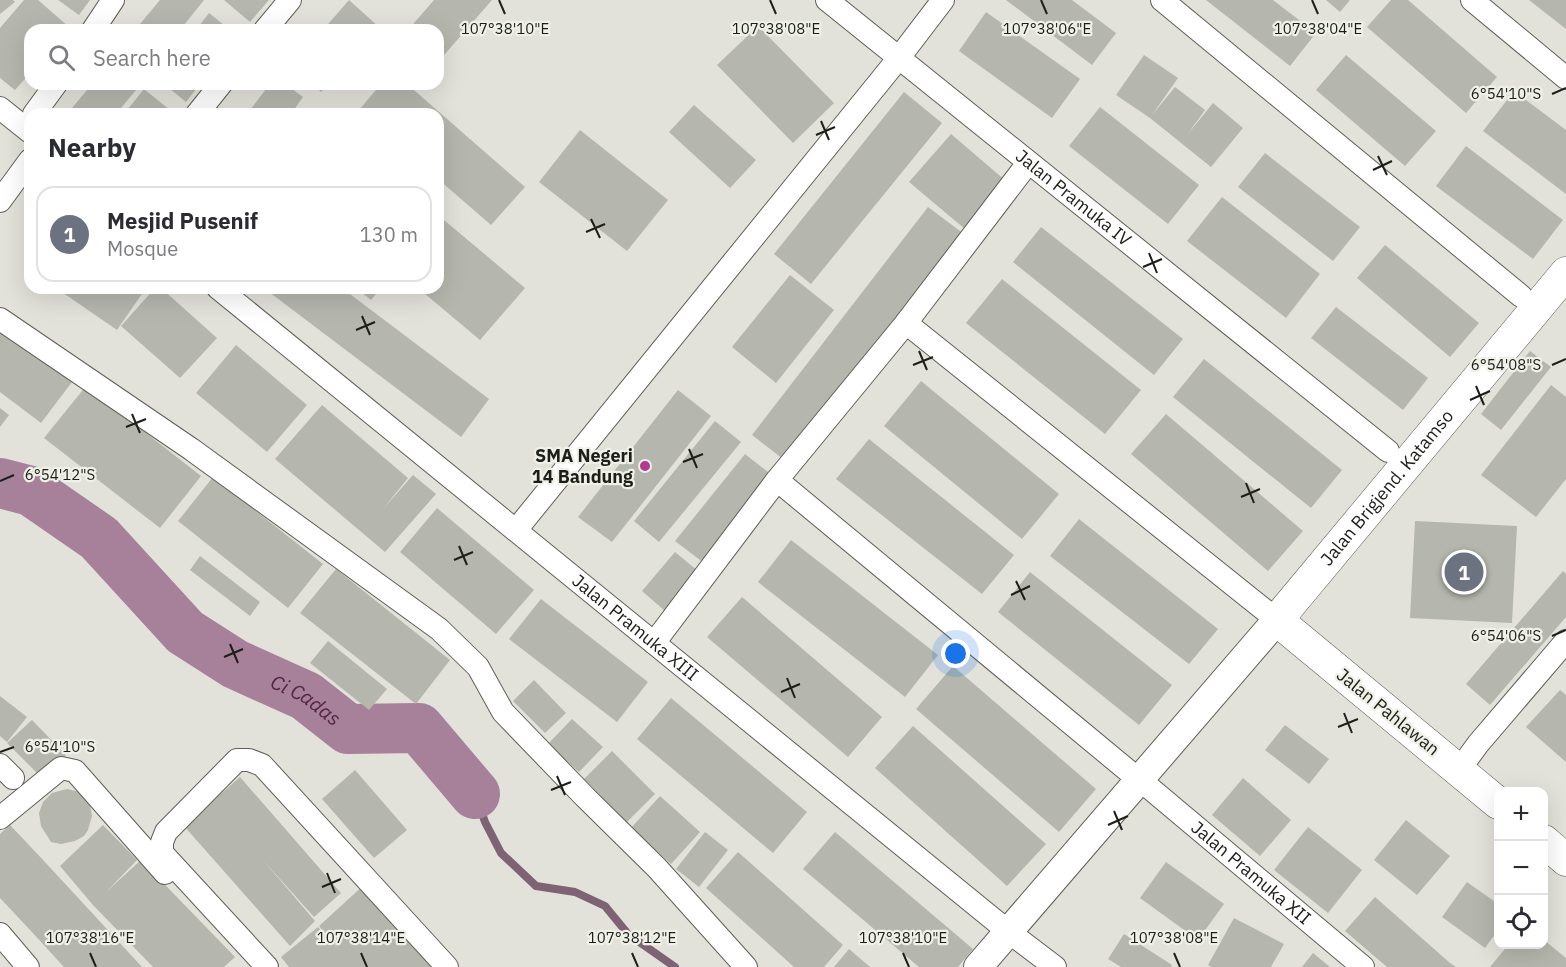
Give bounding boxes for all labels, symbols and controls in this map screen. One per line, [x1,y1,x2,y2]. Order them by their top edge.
text: 107°38'10"E [461,19,549,38]
text: 107°38'08"E [732,19,820,38]
text: 107°38'06"E [1003,19,1091,38]
text: 107°38'04"E [1274,19,1362,38]
search box [24,24,444,90]
icon: search [45,41,78,74]
text: Search here [93,43,211,72]
text: 6°54'10"S [1471,84,1541,103]
text: Nearby [48,130,136,164]
street label: Jalan Pramuka IV [1011,144,1136,251]
text: Mesjid Pusenif [107,206,258,235]
text: 1 [64,221,76,248]
text: 130 m [360,221,418,248]
text: Mosque [107,235,178,262]
text: 6°54'08"S [1471,355,1541,374]
street label: Jalan Brigjend. Katamso [1315,405,1458,570]
place label: SMA Negeri 14 Bandung [532,444,633,488]
marker: SMA Negeri 14 Bandung [638,459,652,473]
text: 6°54'12"S [25,465,95,484]
pin: 1 [1444,550,1484,594]
street label: Jalan Pramuka XIII [568,569,704,686]
text: 6°54'06"S [1471,626,1541,645]
your location [941,639,970,668]
street label: Jalan Pahlawan [1332,663,1445,760]
water label: Ci Cadas [266,668,347,731]
text: 6°54'10"S [25,737,95,756]
map controls [1494,787,1548,949]
button: + [1494,787,1548,841]
street label: Jalan Pramuka XII [1187,816,1316,929]
button: − [1494,841,1548,895]
button: locate [1494,895,1548,949]
text: 107°38'16"E [46,928,134,947]
text: 107°38'14"E [317,928,405,947]
text: 107°38'12"E [588,928,676,947]
text: 107°38'10"E [859,928,947,947]
text: 107°38'08"E [1130,928,1218,947]

